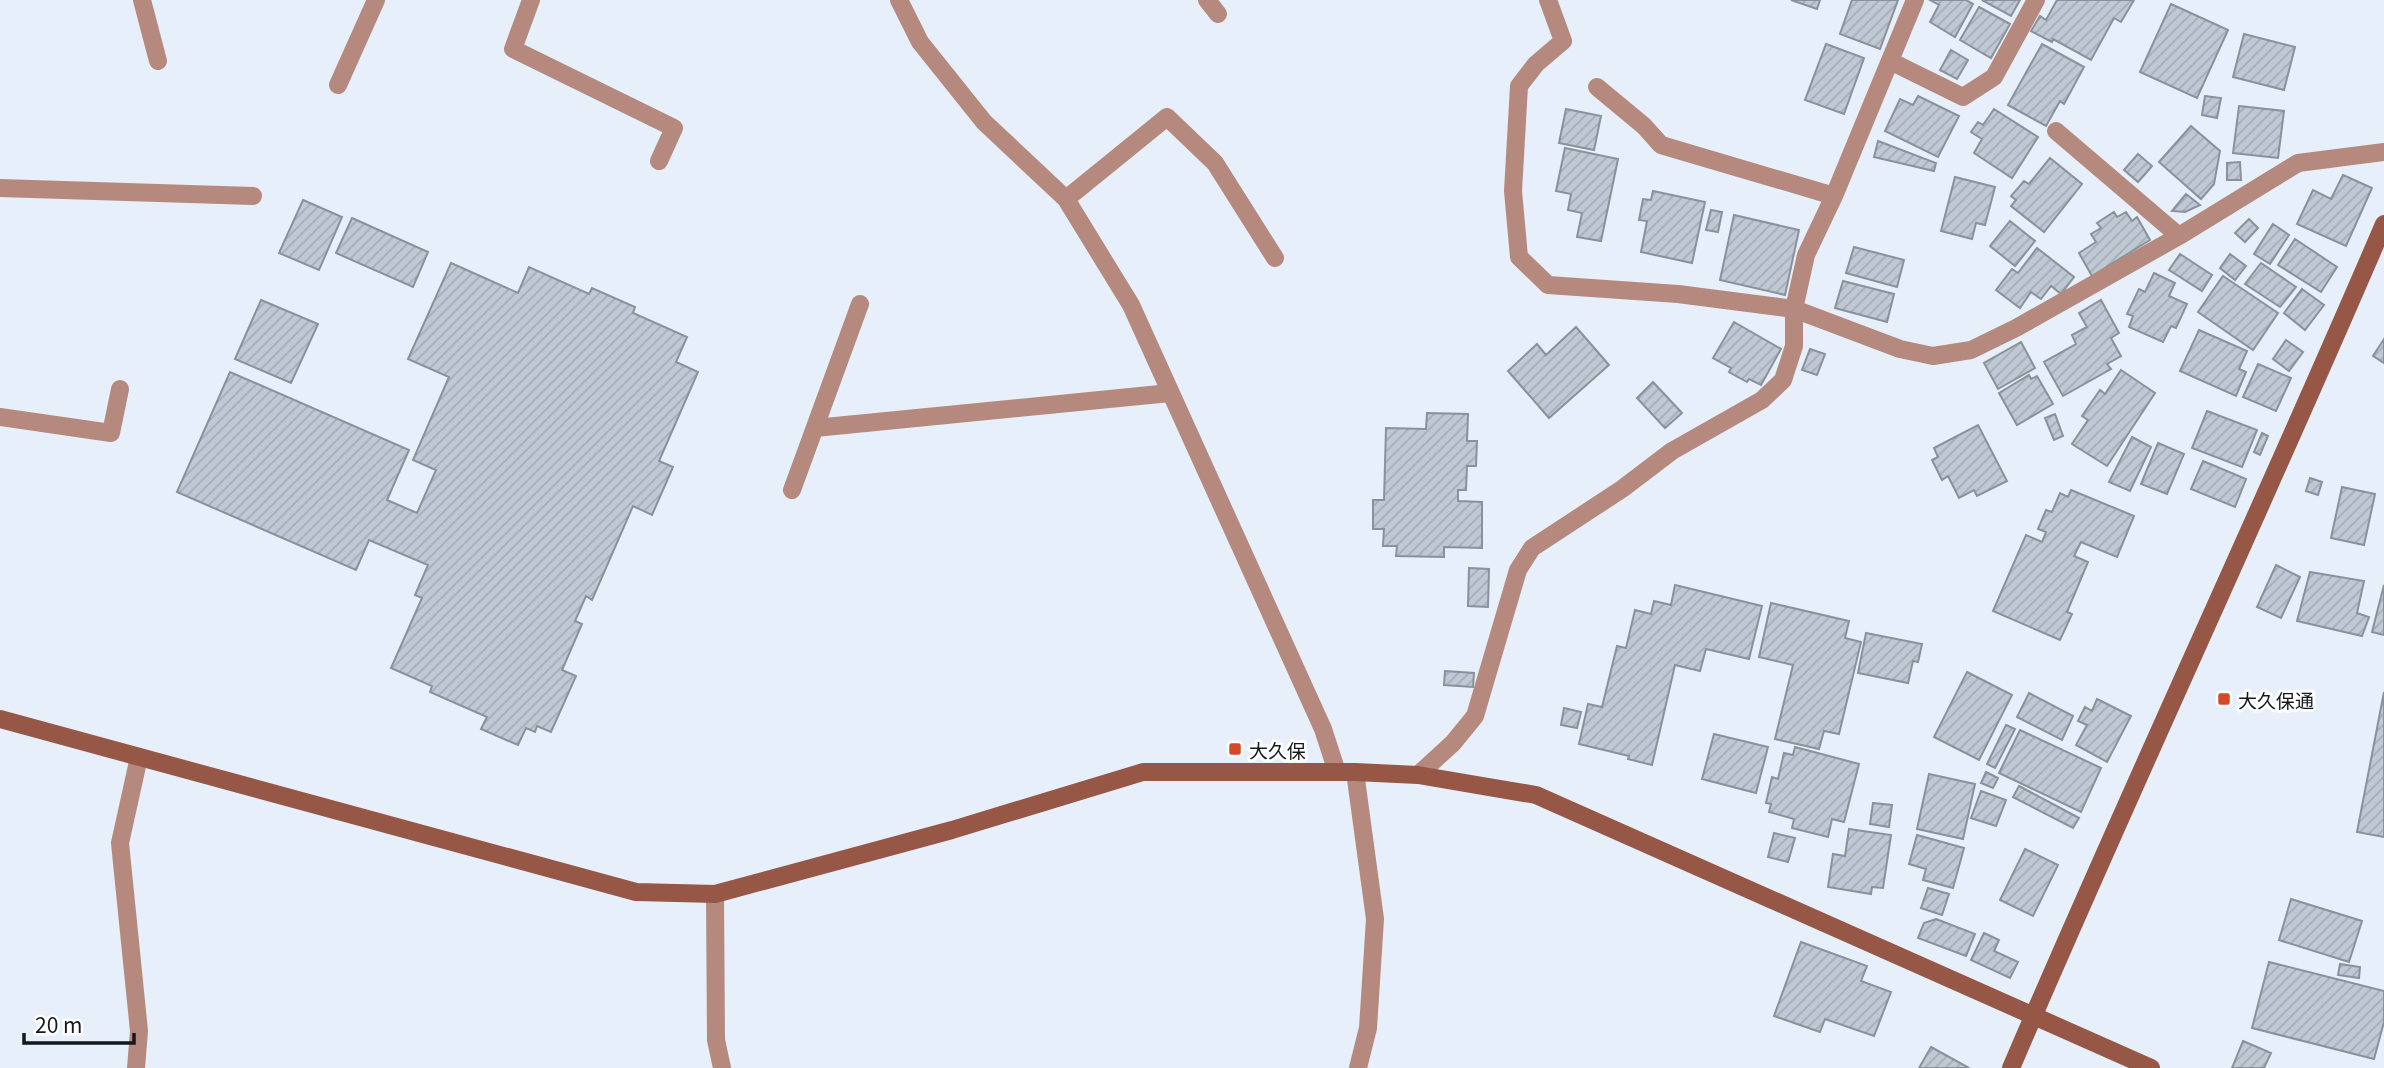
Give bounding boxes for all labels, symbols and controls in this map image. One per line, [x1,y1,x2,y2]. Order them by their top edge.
place label: 大久保通 [2238,686,2314,713]
marker: 大久保通 [2216,691,2232,707]
place label: 大久保 [1249,736,1306,763]
marker: 大久保 [1227,741,1243,757]
scale bar [24,1002,135,1046]
text: 20 m [35,1009,82,1039]

